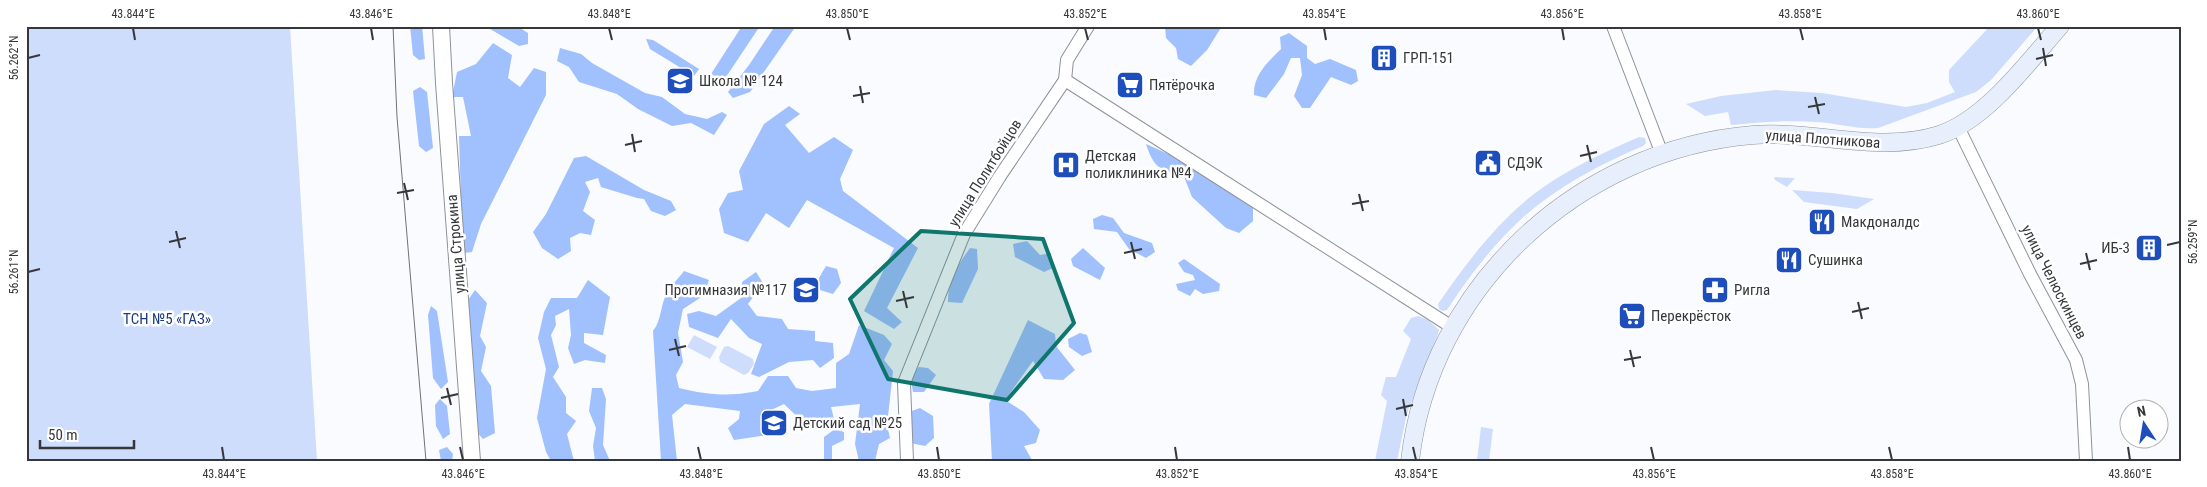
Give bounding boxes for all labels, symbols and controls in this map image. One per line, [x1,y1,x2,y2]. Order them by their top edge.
text: 43.844°E [111,7,155,21]
text: 43.846°E [349,7,393,21]
text: 43.848°E [587,7,631,21]
text: 43.850°E [825,7,869,21]
text: 43.852°E [1063,7,1107,21]
text: 43.854°E [1302,7,1346,21]
text: 43.856°E [1540,7,1584,21]
text: 43.858°E [1778,7,1822,21]
text: 43.860°E [2016,7,2060,21]
text: 56.262°N [7,36,21,80]
building icon: ГРП-151 [1369,43,1399,73]
place label: ГРП-151 [1403,49,1454,67]
school or university icon: Школа № 124 [665,66,695,96]
supermarket icon: Пятёрочка [1115,70,1145,100]
place label: Школа № 124 [699,72,783,90]
place label: Пятёрочка [1149,76,1215,94]
street label: улица Политбойцов [945,116,1025,230]
street label: улица Плотникова [1765,126,1881,152]
place label: Детская поликлиника №4 [1085,147,1192,182]
public building icon: СДЭК [1473,148,1503,178]
hospital icon: Детская поликлиника №4 [1051,150,1081,180]
place label: СДЭК [1507,154,1543,172]
street label: улица Строкина [443,194,469,294]
restaurant icon: Макдоналдс [1807,207,1837,237]
place label: Макдоналдс [1841,213,1920,231]
text: 56.259°N [2186,220,2200,264]
street label: улица Челюскинцев [2017,222,2091,342]
building icon: ИБ-3 [2134,233,2164,263]
place label: ИБ-3 [2101,239,2130,257]
restaurant icon: Сушинка [1774,245,1804,275]
text: 56.261°N [7,250,21,294]
place label: Сушинка [1808,251,1863,269]
school or university icon: Прогимназия №117 [791,275,821,305]
pharmacy icon: Ригла [1700,275,1730,305]
place label: Прогимназия №117 [665,281,787,299]
place label: Ригла [1734,281,1770,299]
supermarket icon: Перекрёсток [1617,301,1647,331]
place label: Перекрёсток [1651,307,1731,325]
park label: ТСН №5 «ГАЗ» [123,310,211,328]
north arrow [2120,400,2170,450]
text: N [2135,403,2147,420]
school or university icon: Детский сад №25 [759,408,789,438]
place label: Детский сад №25 [793,414,902,432]
scale bar [40,417,134,449]
text: 50 m [48,426,78,444]
text: 43.844°E [202,467,246,481]
text: 43.846°E [441,467,485,481]
text: 43.848°E [679,467,723,481]
text: 43.850°E [917,467,961,481]
text: 43.852°E [1155,467,1199,481]
text: 43.854°E [1394,467,1438,481]
text: 43.856°E [1632,467,1676,481]
text: 43.858°E [1870,467,1914,481]
text: 43.860°E [2108,467,2152,481]

